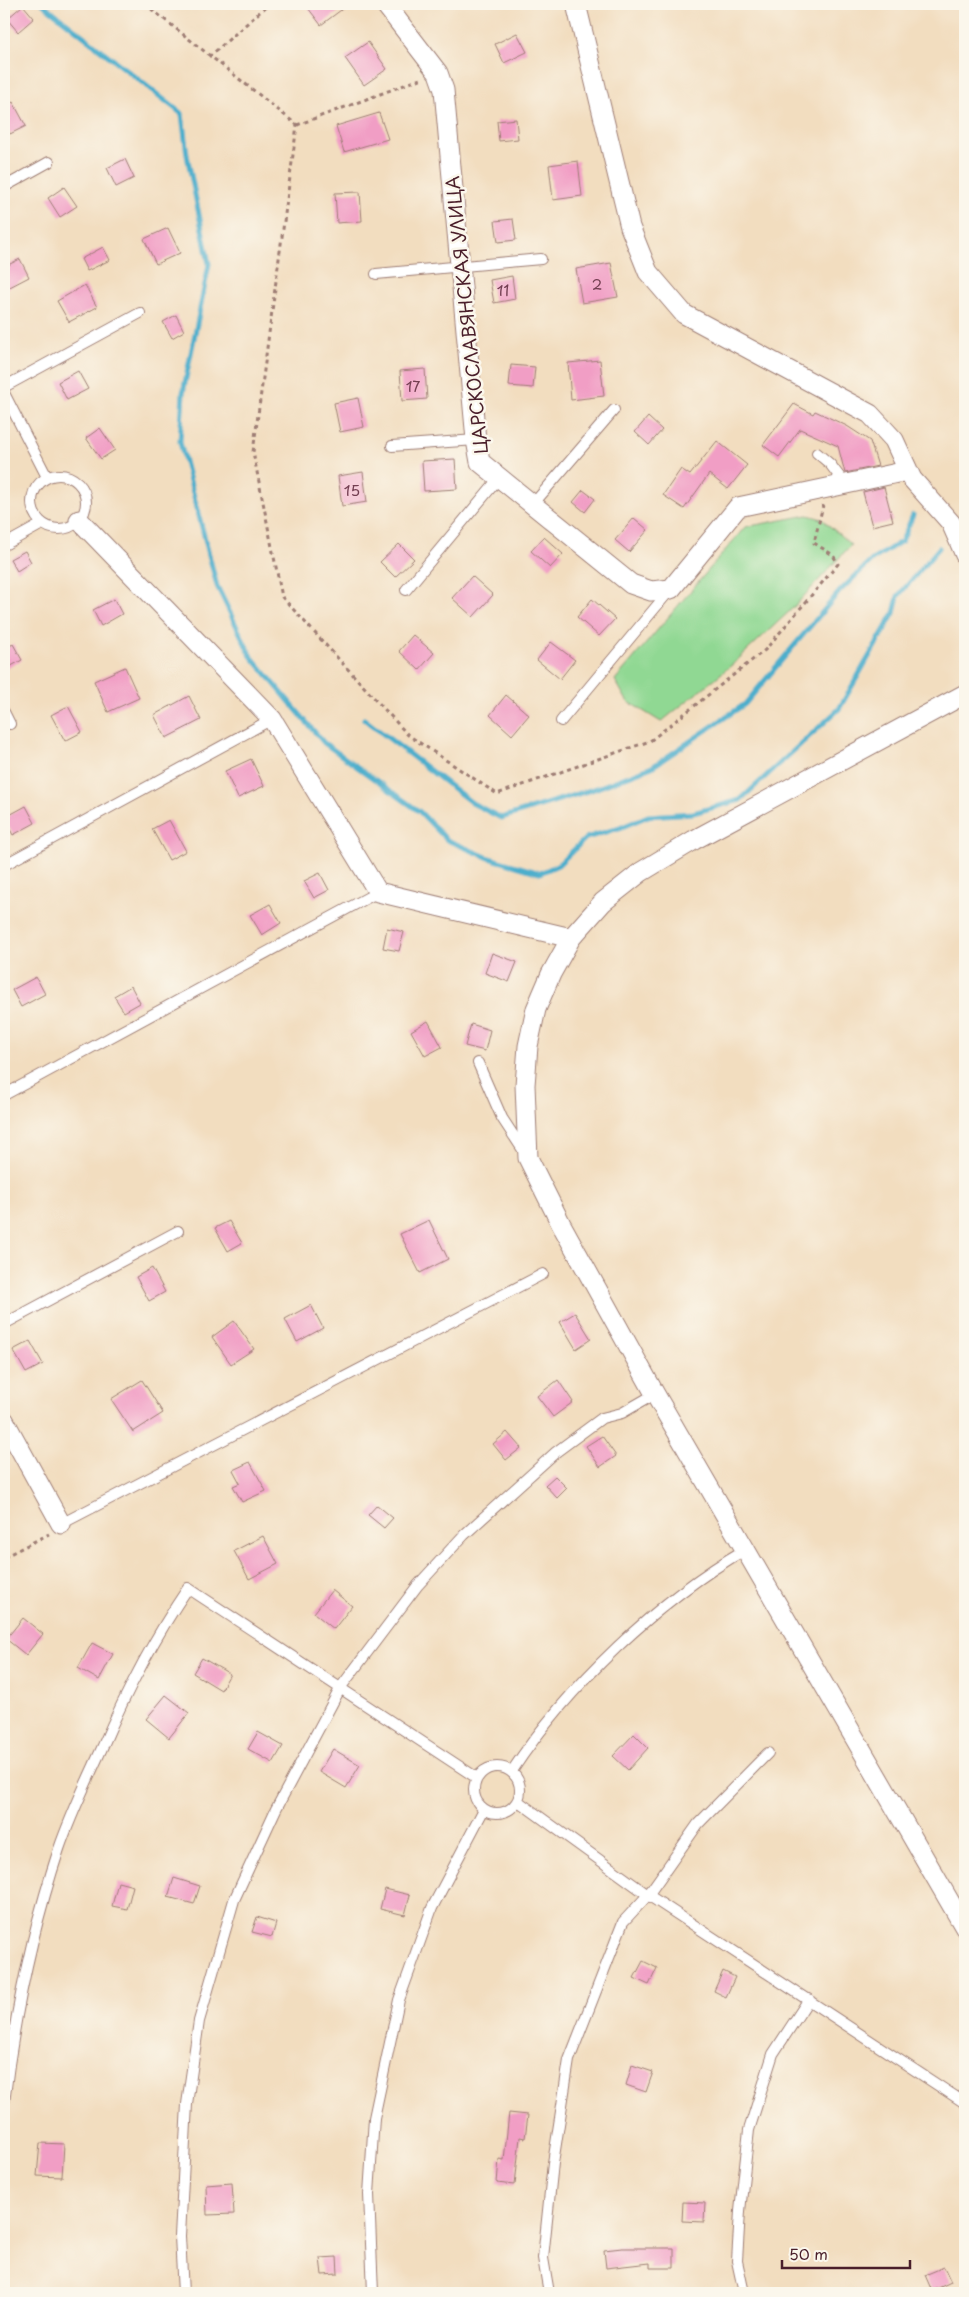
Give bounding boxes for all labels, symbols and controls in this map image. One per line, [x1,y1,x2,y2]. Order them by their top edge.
street label: ЦАРСКОСЛАВЯНСКАЯ УЛИЦА [438,174,494,455]
house number: 2 [592,272,602,295]
house number: 11 [497,278,509,301]
house number: 17 [406,374,420,397]
house number: 15 [344,478,360,501]
scale bar [782,2237,909,2269]
text: 50 m [789,2242,828,2265]

